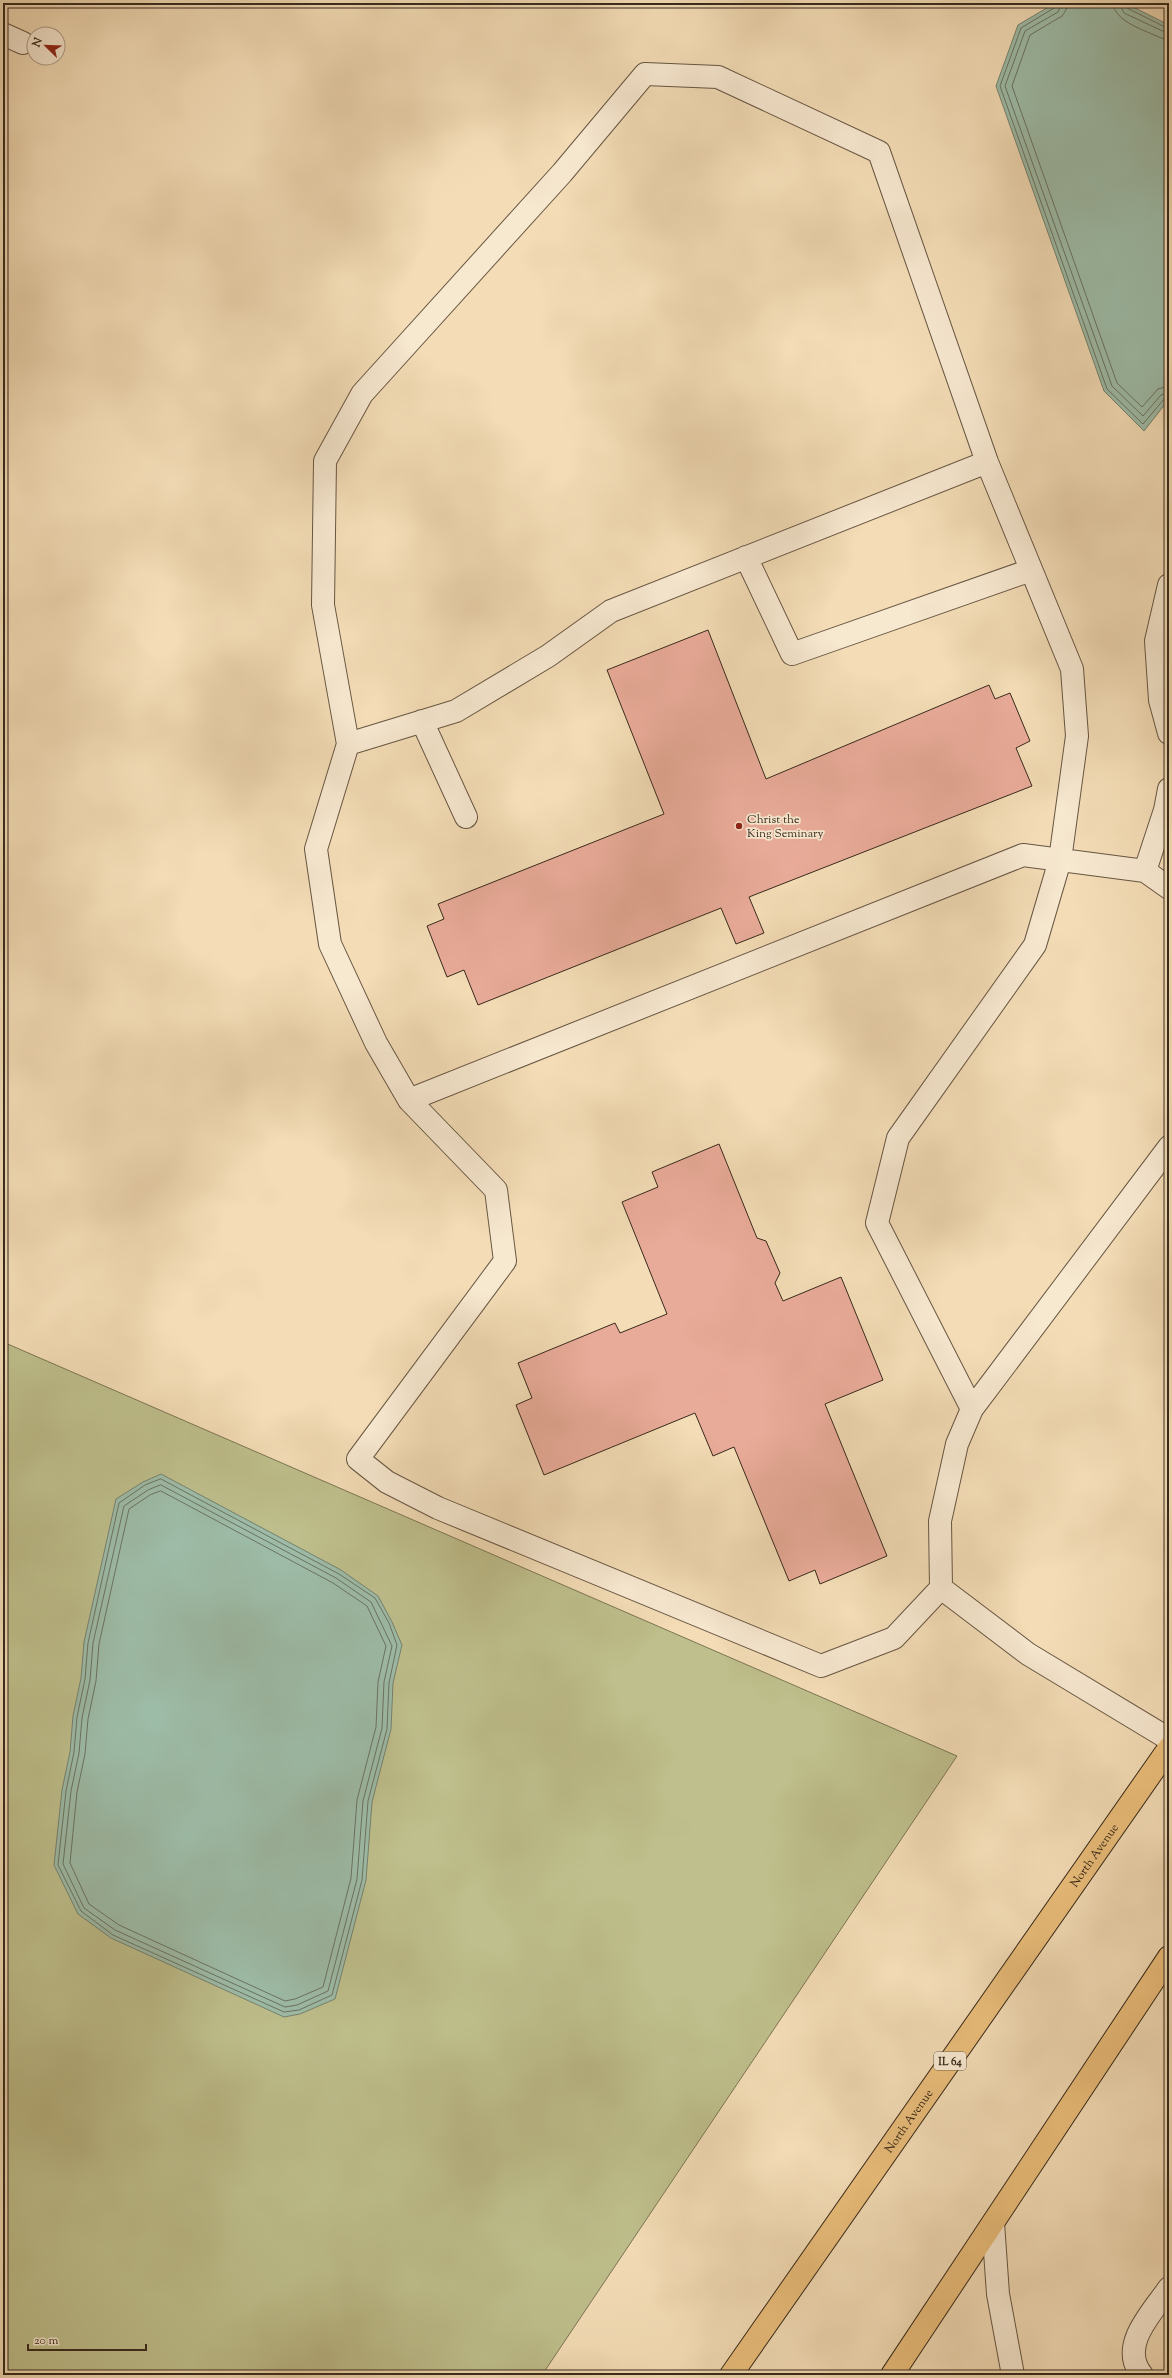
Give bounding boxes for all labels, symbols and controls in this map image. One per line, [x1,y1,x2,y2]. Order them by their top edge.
north arrow [26,26,66,66]
text: N [28,35,47,51]
place label: Christ the King Seminary [747,811,824,843]
marker: Christ the King Seminary [734,821,744,831]
street label: North Avenue [1066,1820,1124,1891]
road number: IL 64 [934,2052,966,2070]
street label: North Avenue [881,2085,938,2157]
scale bar [28,2326,146,2352]
text: 20 m [34,2332,59,2350]

